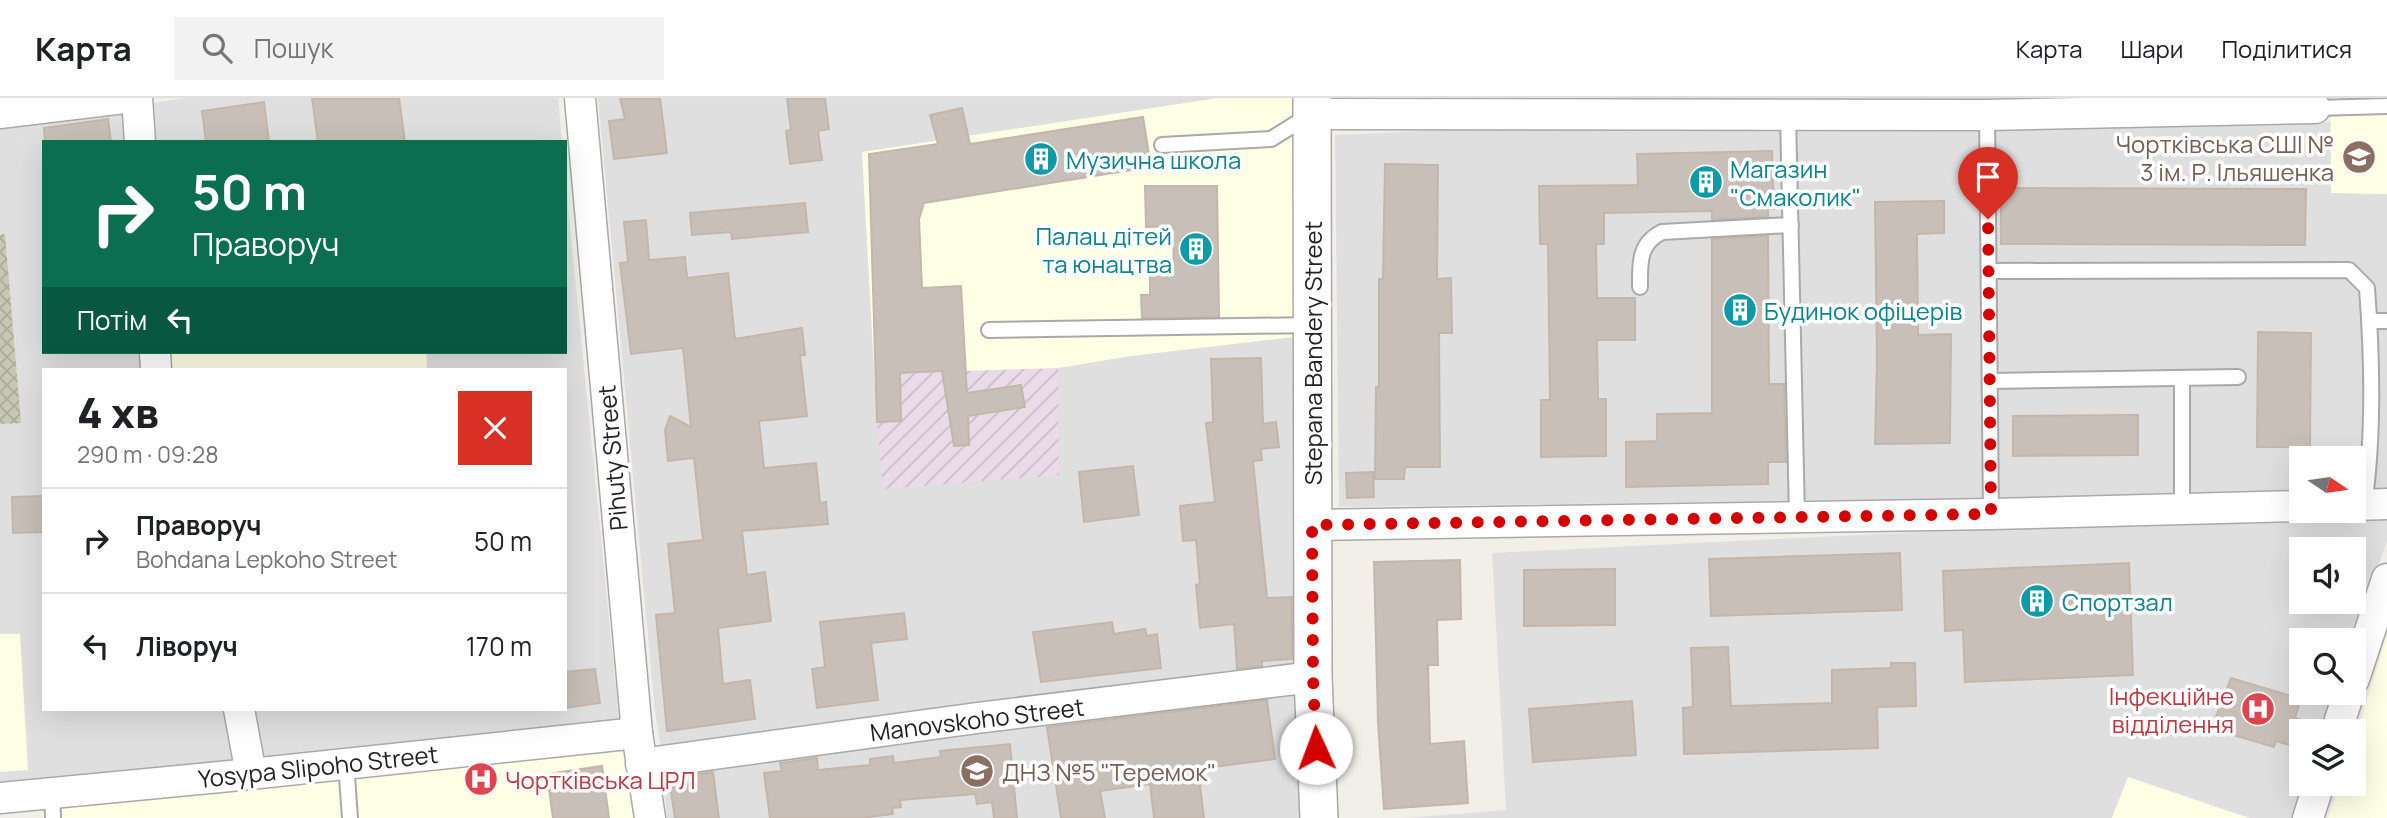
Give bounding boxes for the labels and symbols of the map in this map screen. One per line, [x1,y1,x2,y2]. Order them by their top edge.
place label: Чортківська СШІ № 3 ім. Р. Ільяшенка [2116,127,2334,188]
school or university icon: Чортківська СШІ № 3 ім. Р. Ільяшенка [2340,138,2378,176]
building icon: Музична школа [1022,140,1060,178]
place label: Музична школа [1066,143,1241,176]
pin [1958,147,2018,219]
place label: Магазин "Смаколик" [1730,152,1861,213]
building icon: Магазин "Смаколик" [1687,163,1725,201]
place label: Палац дітей та юнацтва [1035,219,1172,280]
street label: Stepana Bandery Street [1296,221,1329,485]
building icon: Палац дітей та юнацтва [1177,230,1215,268]
building icon: Будинок офіцерів [1721,291,1759,329]
place label: Будинок офіцерів [1764,294,1963,327]
street label: Pihuty Street [589,384,635,532]
north arrow [2289,446,2366,523]
building icon: Спортзал [2018,582,2056,620]
place label: Спортзал [2062,585,2173,618]
place label: Інфекційне відділення [2109,679,2234,740]
street label: Manovskoho Street [868,690,1086,748]
hospital icon: Інфекційне відділення [2239,690,2277,728]
position arrow [1279,711,1353,785]
street label: Yosypa Slipoho Street [197,737,439,795]
school or university icon: ДНЗ №5 "Теремок" [958,752,996,790]
place label: ДНЗ №5 "Теремок" [1002,755,1217,788]
hospital icon: Чортківська ЦРЛ [462,760,500,798]
place label: Чортківська ЦРЛ [505,763,696,796]

